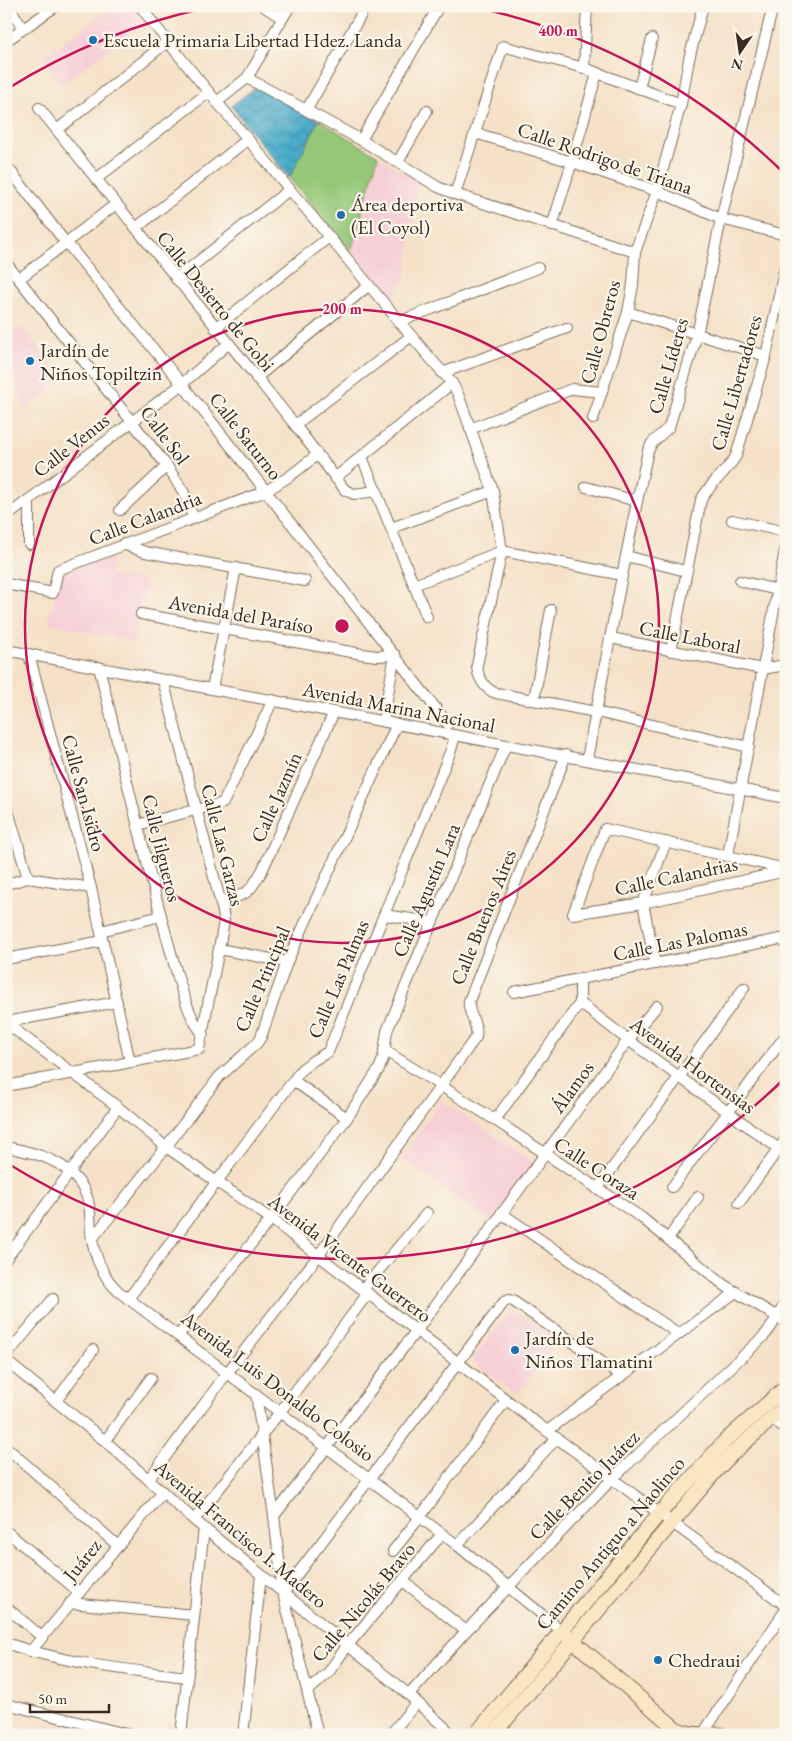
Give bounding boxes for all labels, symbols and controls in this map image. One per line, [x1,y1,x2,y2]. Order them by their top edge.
text: 400 m [538,21,578,40]
place label: Escuela Primaria Libertad Hdez. Landa [103,27,402,53]
north arrow [714,28,764,78]
marker: Escuela Primaria Libertad Hdez. Landa [87,34,99,46]
text: N [729,54,745,75]
street label: Calle Rodrigo de Triana [514,116,696,200]
place label: Área deportiva (El Coyol) [350,191,464,240]
marker: Área deportiva (El Coyol) [335,209,347,221]
street label: Calle Desierto de Gobi [151,225,281,377]
street label: Calle Obreros [574,277,626,387]
text: 200 m [322,299,362,318]
street label: Calle Libertadores [704,312,768,454]
street label: Calle Líderes [642,315,694,417]
place label: Jardín de Niños Topiltzin [38,337,163,386]
marker: Jardín de Niños Topiltzin [24,355,36,367]
street label: Calle Saturno [203,387,289,485]
street label: Calle Sol [134,400,196,470]
street label: Calle Venus [27,407,115,483]
street label: Calle Calandria [85,485,205,551]
street label: Avenida del Paraíso [166,588,316,640]
street label: Calle Laboral [637,614,743,660]
centre of rings [333,617,351,635]
street label: Avenida Marina Nacional [299,675,498,738]
street label: Calle San Isidro [56,732,112,855]
street label: Calle Jazmín [244,747,308,846]
street label: Calle Las Garzas [195,781,251,909]
street label: Calle Jilgueros [136,791,188,905]
street label: Calle Agustín Lara [386,819,466,961]
street label: Calle Buenos Aires [444,845,522,989]
street label: Calle Calandrias [612,850,740,902]
street label: Calle Las Palomas [611,915,749,967]
street label: Calle Las Palmas [301,916,375,1042]
street label: Calle Principal [228,922,296,1036]
street label: Avenida Hortensias [624,1010,761,1119]
street label: Álamos [544,1056,600,1119]
street label: Calle Coraza [549,1131,645,1205]
street label: Avenida Vicente Guerrero [262,1187,437,1328]
street label: Avenida Luis Donaldo Colosio [175,1304,380,1467]
place label: Jardín de Niños Tlamatini [523,1325,653,1374]
marker: Jardín de Niños Tlamatini [509,1344,521,1356]
street label: Calle Benito Juárez [523,1424,645,1546]
street label: Camino Antiguo a Naolinco [530,1451,690,1635]
street label: Avenida Francisco I. Madero [148,1453,333,1614]
street label: Juárez [56,1533,107,1588]
street label: Calle Nicolás Bravo [305,1536,421,1667]
place label: Chedraui [668,1647,740,1673]
marker: Chedraui [652,1654,664,1666]
scale bar [30,1681,109,1713]
text: 50 m [38,1689,67,1708]

